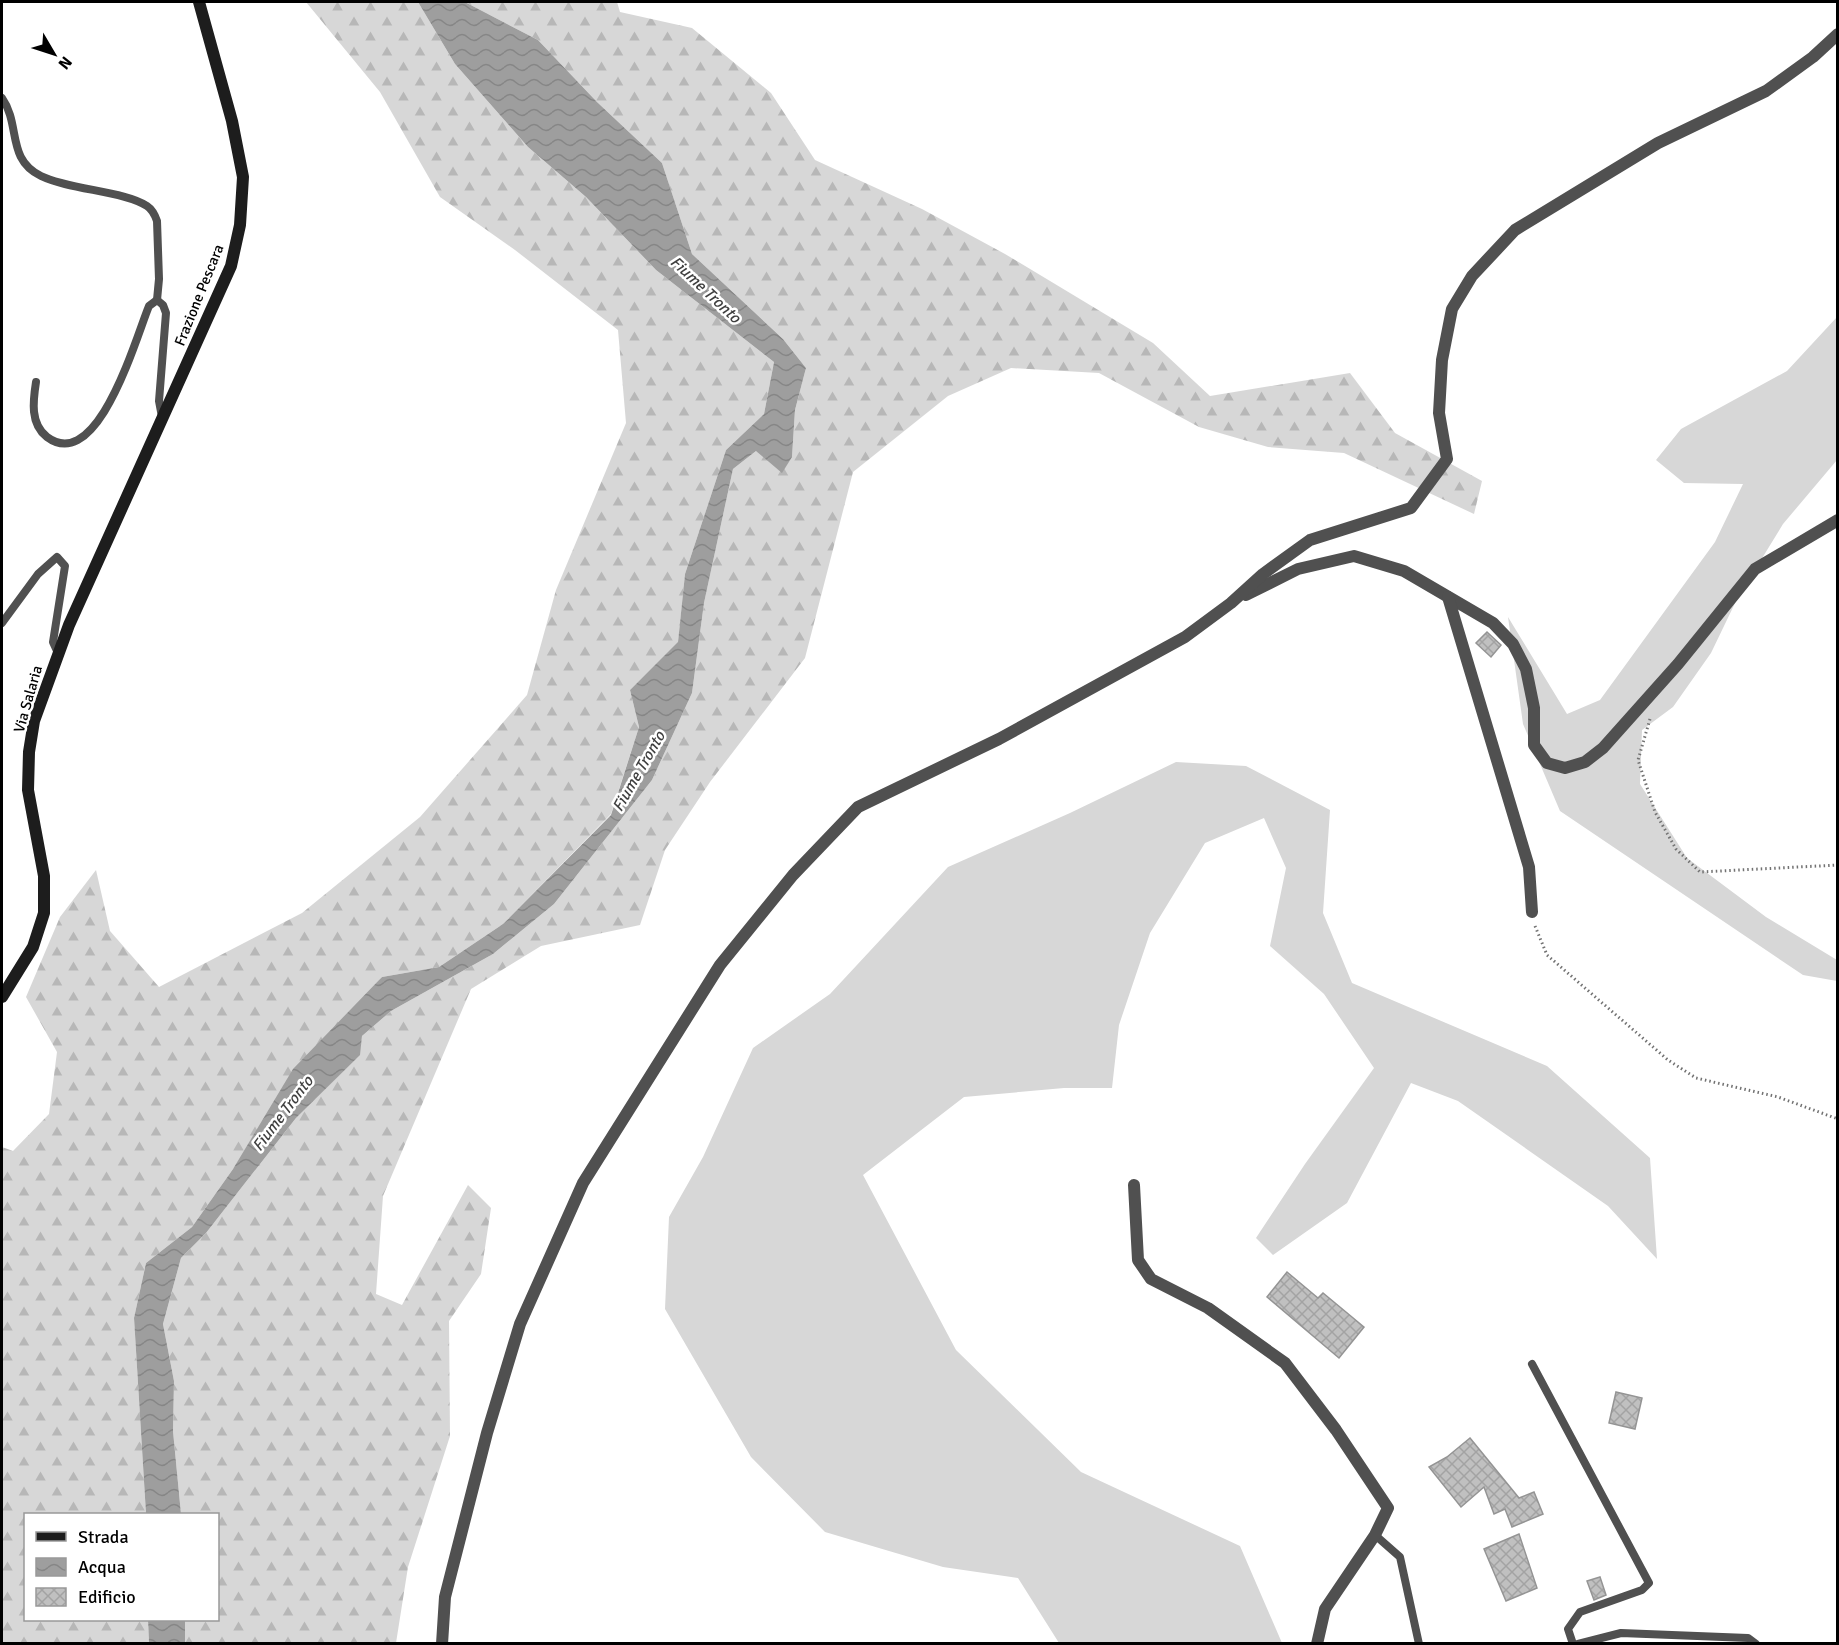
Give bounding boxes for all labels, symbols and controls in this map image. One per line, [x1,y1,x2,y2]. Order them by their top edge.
north arrow [24,24,84,84]
text: N [54,52,76,73]
street label: Frazione Pescara [170,242,228,348]
water label: Fiume Tronto [666,252,745,328]
street label: Via Salaria [10,663,46,735]
water label: Fiume Tronto [608,727,670,815]
water label: Fiume Tronto [248,1071,318,1155]
legend [24,1513,219,1621]
text: Strada [78,1526,129,1548]
text: Acqua [78,1556,126,1578]
text: Edificio [78,1586,136,1608]

